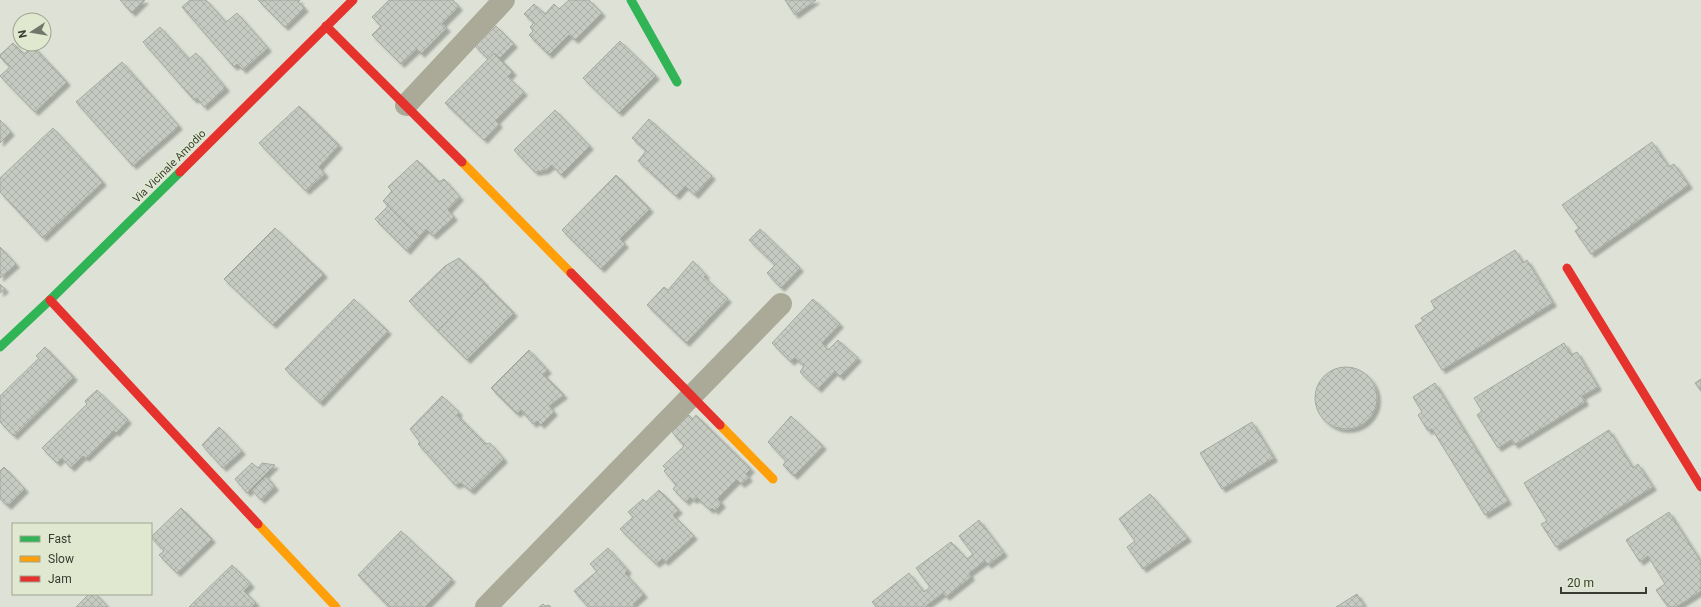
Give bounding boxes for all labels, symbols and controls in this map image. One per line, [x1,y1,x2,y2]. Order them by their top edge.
north arrow [12,12,52,52]
text: N [15,29,30,39]
street label: Via Vicinale Amodio [130,127,209,206]
legend [12,523,152,595]
text: Fast [48,532,71,546]
text: Slow [48,552,74,566]
scale bar [1561,569,1646,595]
text: Jam [48,572,72,586]
text: 20 m [1567,576,1594,590]

